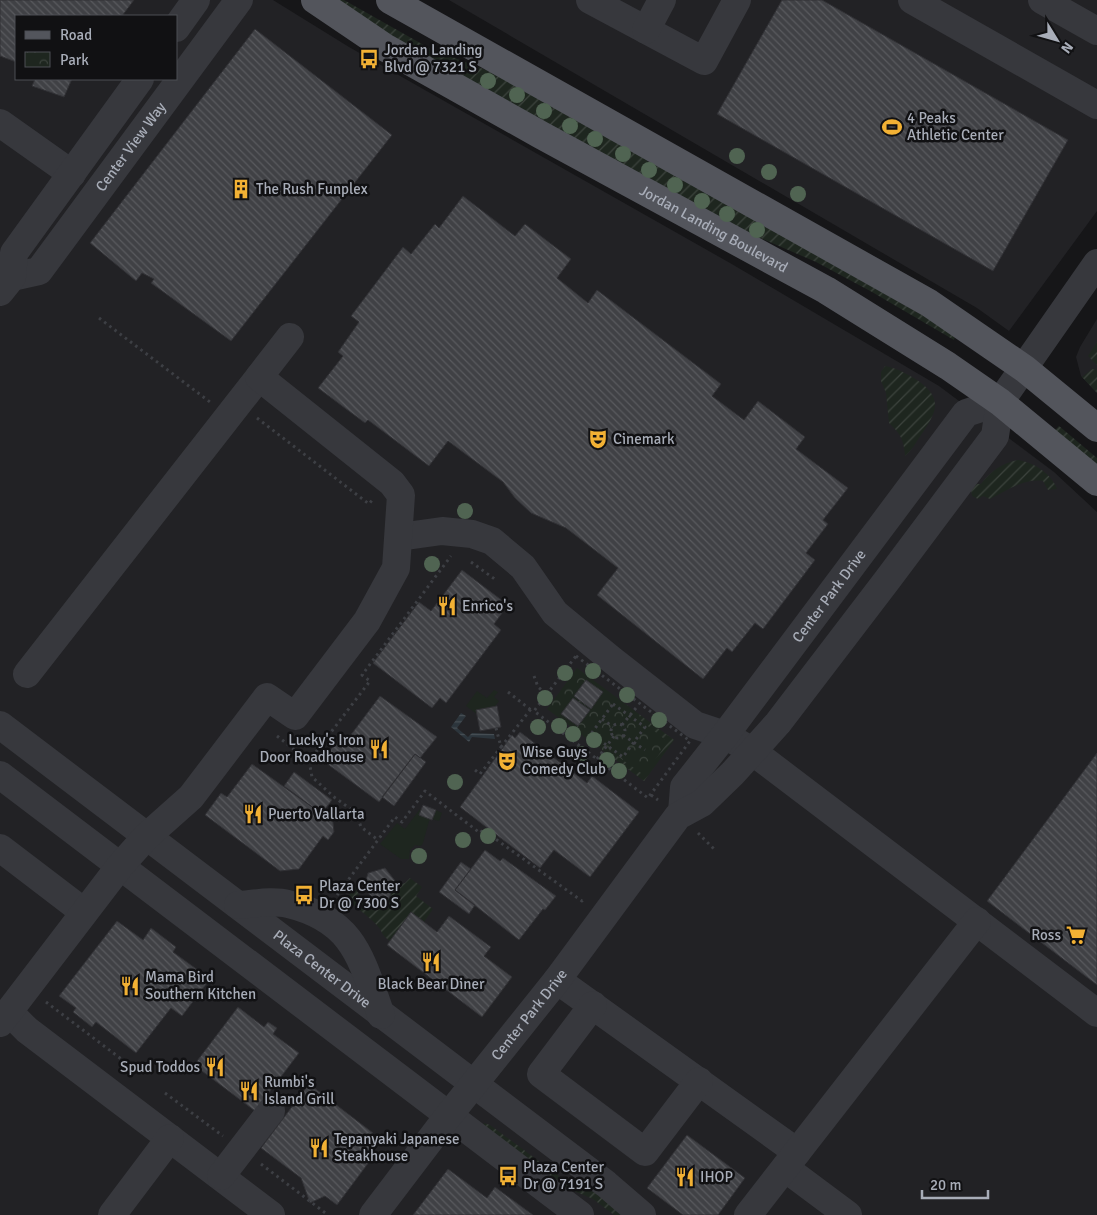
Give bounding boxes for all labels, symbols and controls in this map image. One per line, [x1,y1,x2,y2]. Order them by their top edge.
legend [15,15,178,80]
north arrow [1032,15,1082,65]
text: Road [60,26,92,44]
text: N [1057,39,1077,57]
place label: Jordan Landing Blvd @ 7321 S [384,41,483,76]
bus stop icon: Jordan Landing Blvd @ 7321 S [358,48,380,70]
text: Park [60,51,89,69]
street label: Center View Way [92,98,170,195]
place label: 4 Peaks Athletic Center [907,109,1004,144]
sports icon: 4 Peaks Athletic Center [881,116,903,138]
building icon: The Rush Funplex [230,178,252,200]
place label: The Rush Funplex [256,180,368,198]
street label: Jordan Landing Boulevard [636,181,791,277]
theatre icon: Cinemark [587,428,609,450]
place label: Cinemark [613,430,675,448]
street label: Center Park Drive [788,546,870,646]
restaurant icon: Enrico's [436,595,458,617]
place label: Enrico's [462,597,513,615]
place label: Lucky's Iron Door Roadhouse [260,731,364,766]
restaurant icon: Lucky's Iron Door Roadhouse [368,738,390,760]
place label: Wise Guys Comedy Club [522,743,606,778]
theatre icon: Wise Guys Comedy Club [496,750,518,772]
restaurant icon: Puerto Vallarta [242,803,264,825]
place label: Puerto Vallarta [268,805,365,823]
place label: Plaza Center Dr @ 7300 S [319,877,400,912]
bus stop icon: Plaza Center Dr @ 7300 S [293,884,315,906]
supermarket icon: Ross [1065,924,1087,946]
street label: Plaza Center Drive [270,926,374,1012]
place label: Ross [1031,926,1061,944]
restaurant icon: Black Bear Diner [420,951,442,973]
street label: Center Park Drive [487,965,571,1064]
place label: Mama Bird Southern Kitchen [145,968,256,1003]
restaurant icon: Mama Bird Southern Kitchen [119,975,141,997]
place label: Black Bear Diner [378,975,485,993]
restaurant icon: Spud Toddos [204,1056,226,1078]
place label: Spud Toddos [120,1058,200,1076]
place label: Rumbi's Island Grill [264,1073,335,1108]
restaurant icon: Rumbi's Island Grill [238,1080,260,1102]
place label: Tepanyaki Japanese Steakhouse [334,1130,460,1165]
restaurant icon: Tepanyaki Japanese Steakhouse [308,1137,330,1159]
place label: Plaza Center Dr @ 7191 S [523,1158,604,1193]
bus stop icon: Plaza Center Dr @ 7191 S [497,1165,519,1187]
restaurant icon: IHOP [674,1166,696,1188]
place label: IHOP [700,1168,733,1186]
scale bar [922,1168,988,1200]
text: 20 m [930,1176,961,1194]

